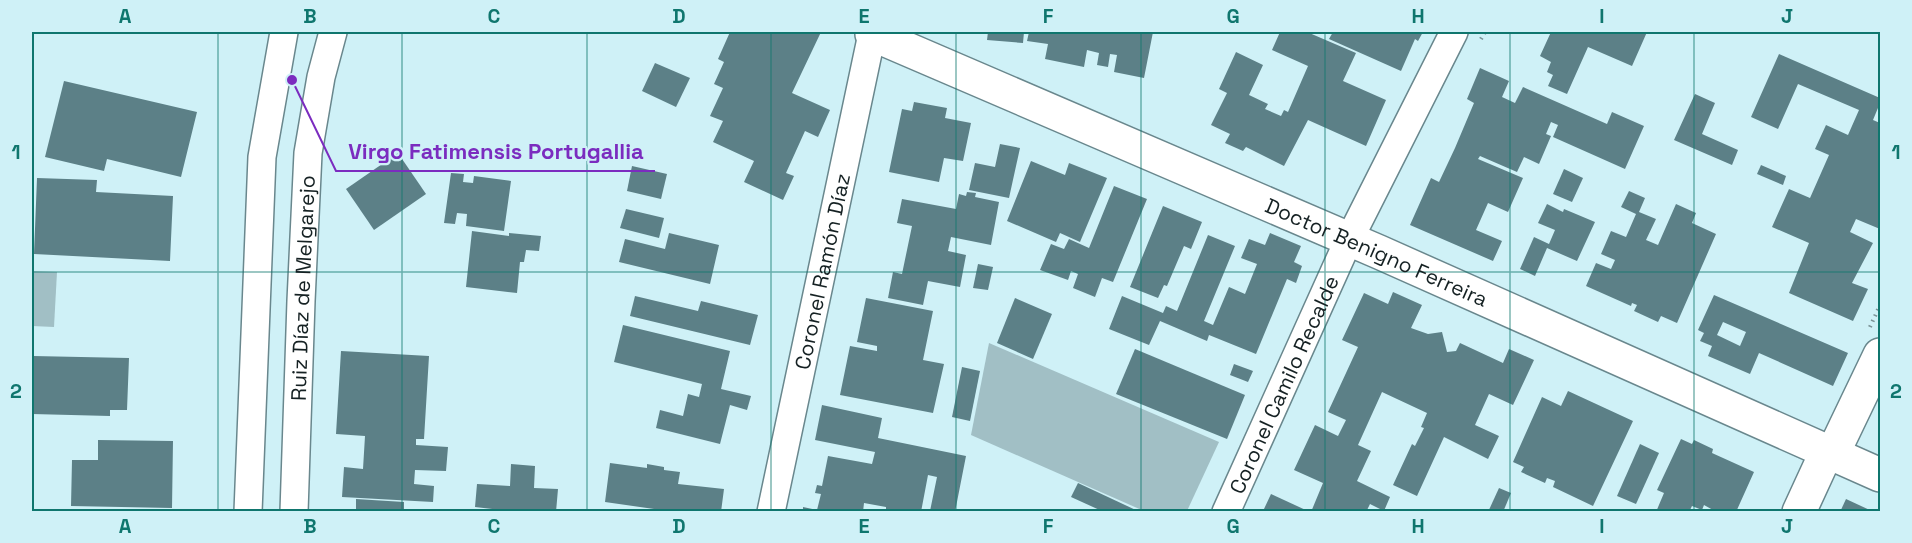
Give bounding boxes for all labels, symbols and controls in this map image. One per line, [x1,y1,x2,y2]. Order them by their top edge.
text: A [119,3,132,29]
text: B [303,3,317,29]
text: C [488,3,501,29]
text: D [672,3,686,29]
text: E [858,3,870,29]
text: F [1043,3,1054,29]
text: G [1226,3,1240,29]
text: H [1411,3,1425,29]
text: I [1599,3,1605,29]
text: J [1781,3,1793,29]
callout: Virgo Fatimensis Portugallia [336,131,655,171]
text: Virgo Fatimensis Portugallia [348,137,644,165]
text: 1 [11,139,21,165]
text: 1 [1891,139,1901,165]
street label: Coronel Ramón Díaz [788,171,856,372]
street label: Ruiz Díaz de Melgarejo [284,175,320,402]
street label: Doctor Benigno Ferreira [1261,191,1492,312]
street label: Coronel Camilo Recalde [1223,271,1344,498]
text: 2 [10,378,22,404]
text: 2 [1890,378,1902,404]
text: A [119,513,132,539]
text: B [303,513,317,539]
text: C [488,513,501,539]
text: D [672,513,686,539]
text: E [858,513,870,539]
text: F [1043,513,1054,539]
text: G [1226,513,1240,539]
text: H [1411,513,1425,539]
text: I [1599,513,1605,539]
text: J [1781,513,1793,539]

